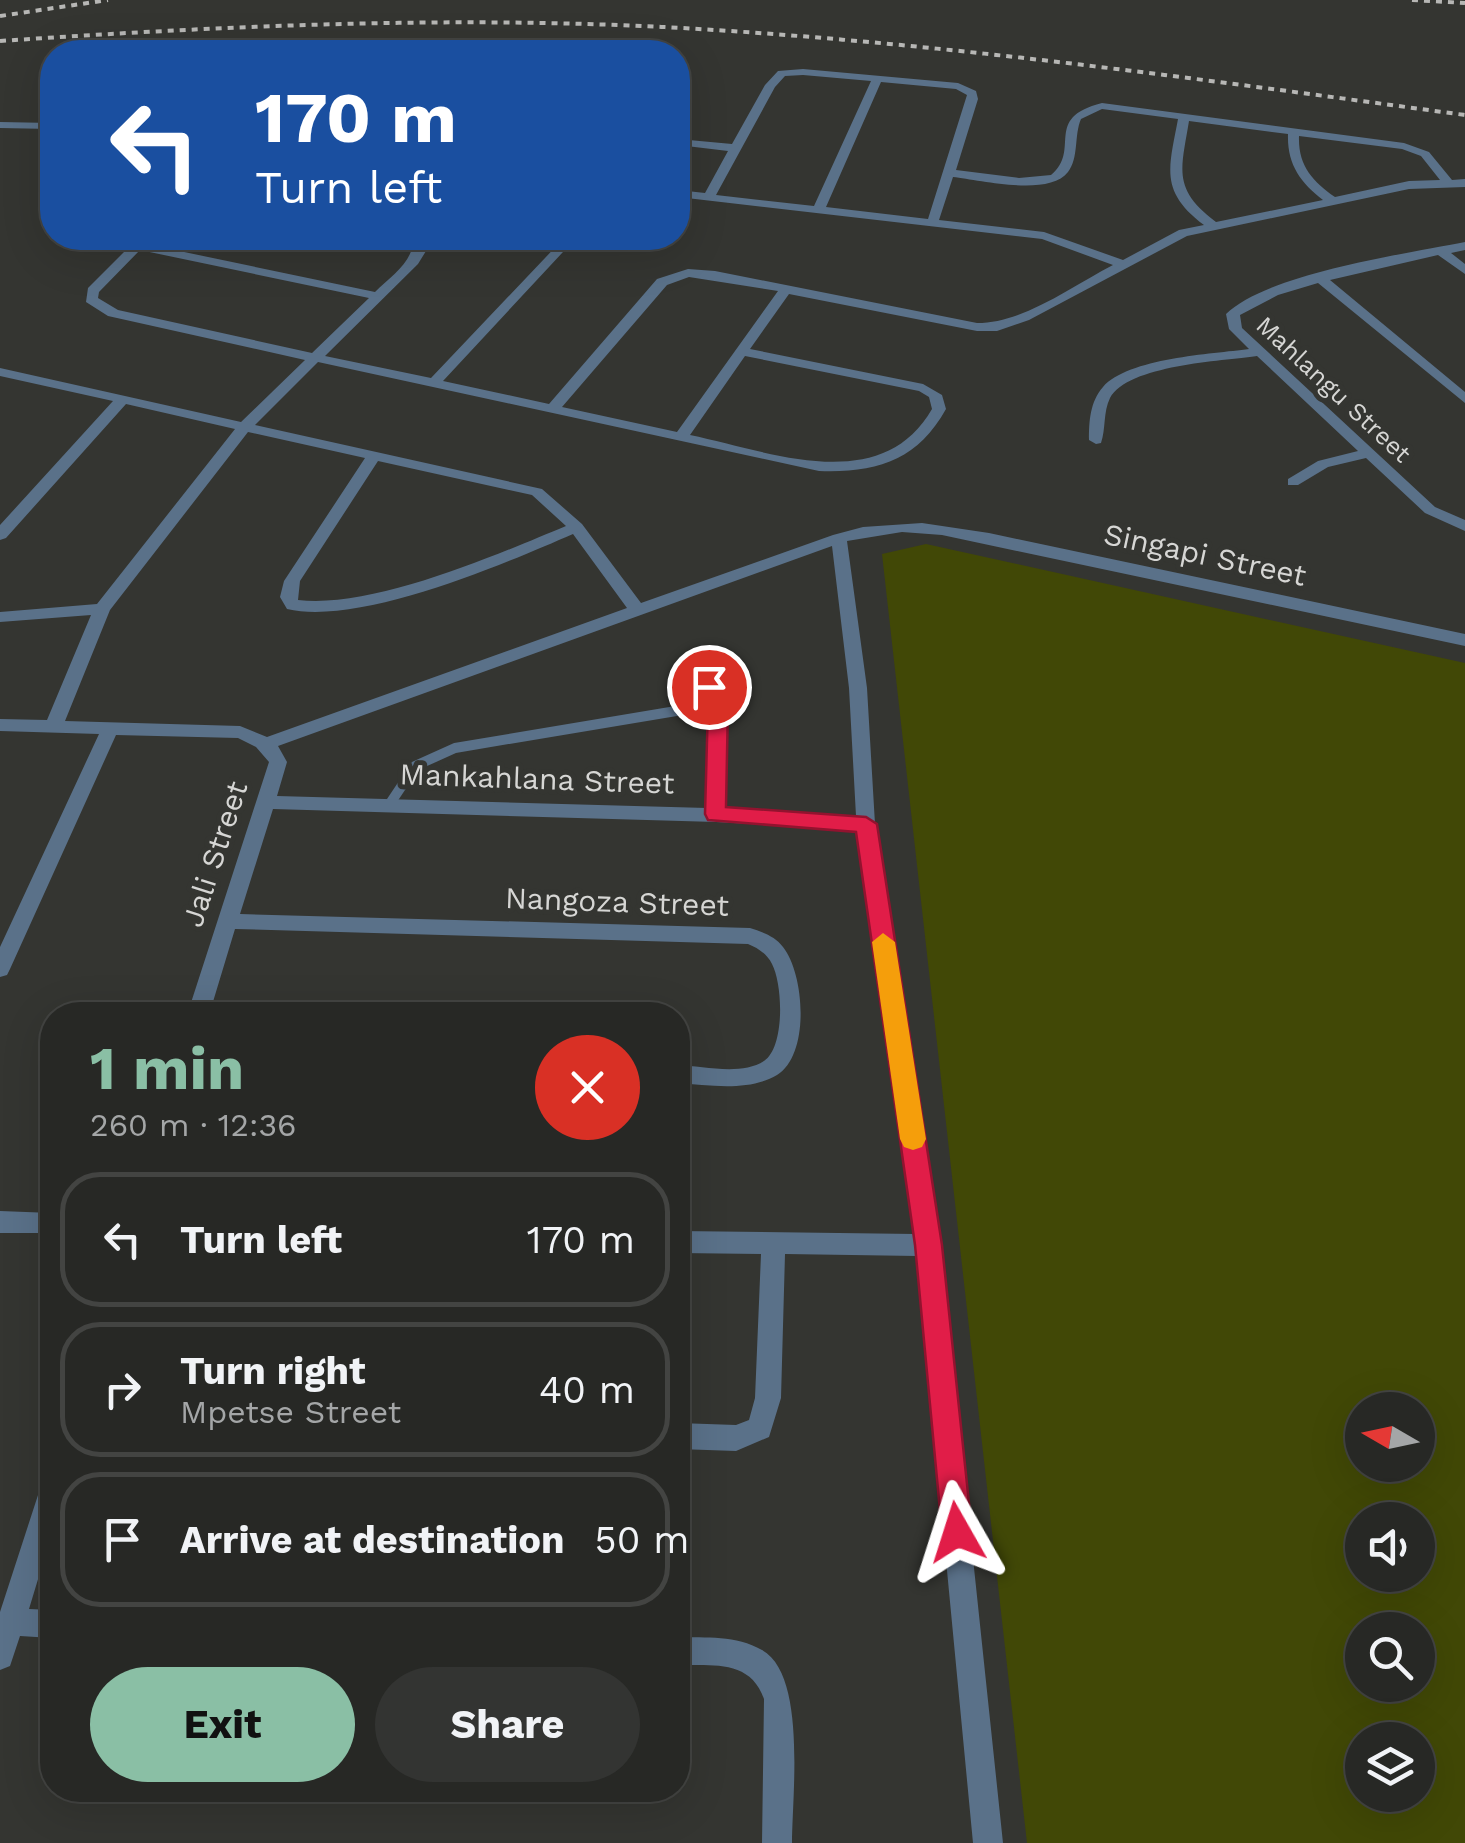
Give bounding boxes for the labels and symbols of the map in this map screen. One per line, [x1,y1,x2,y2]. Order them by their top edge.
street label: Mahlangu Street [1250,310,1417,469]
street label: Singapi Street [1101,516,1310,593]
pin [667,645,752,730]
street label: Mankahlana Street [399,756,675,801]
street label: Jali Street [175,776,255,931]
street label: Nangoza Street [504,880,730,923]
north arrow [1345,1392,1435,1482]
position arrow [905,1480,1009,1584]

